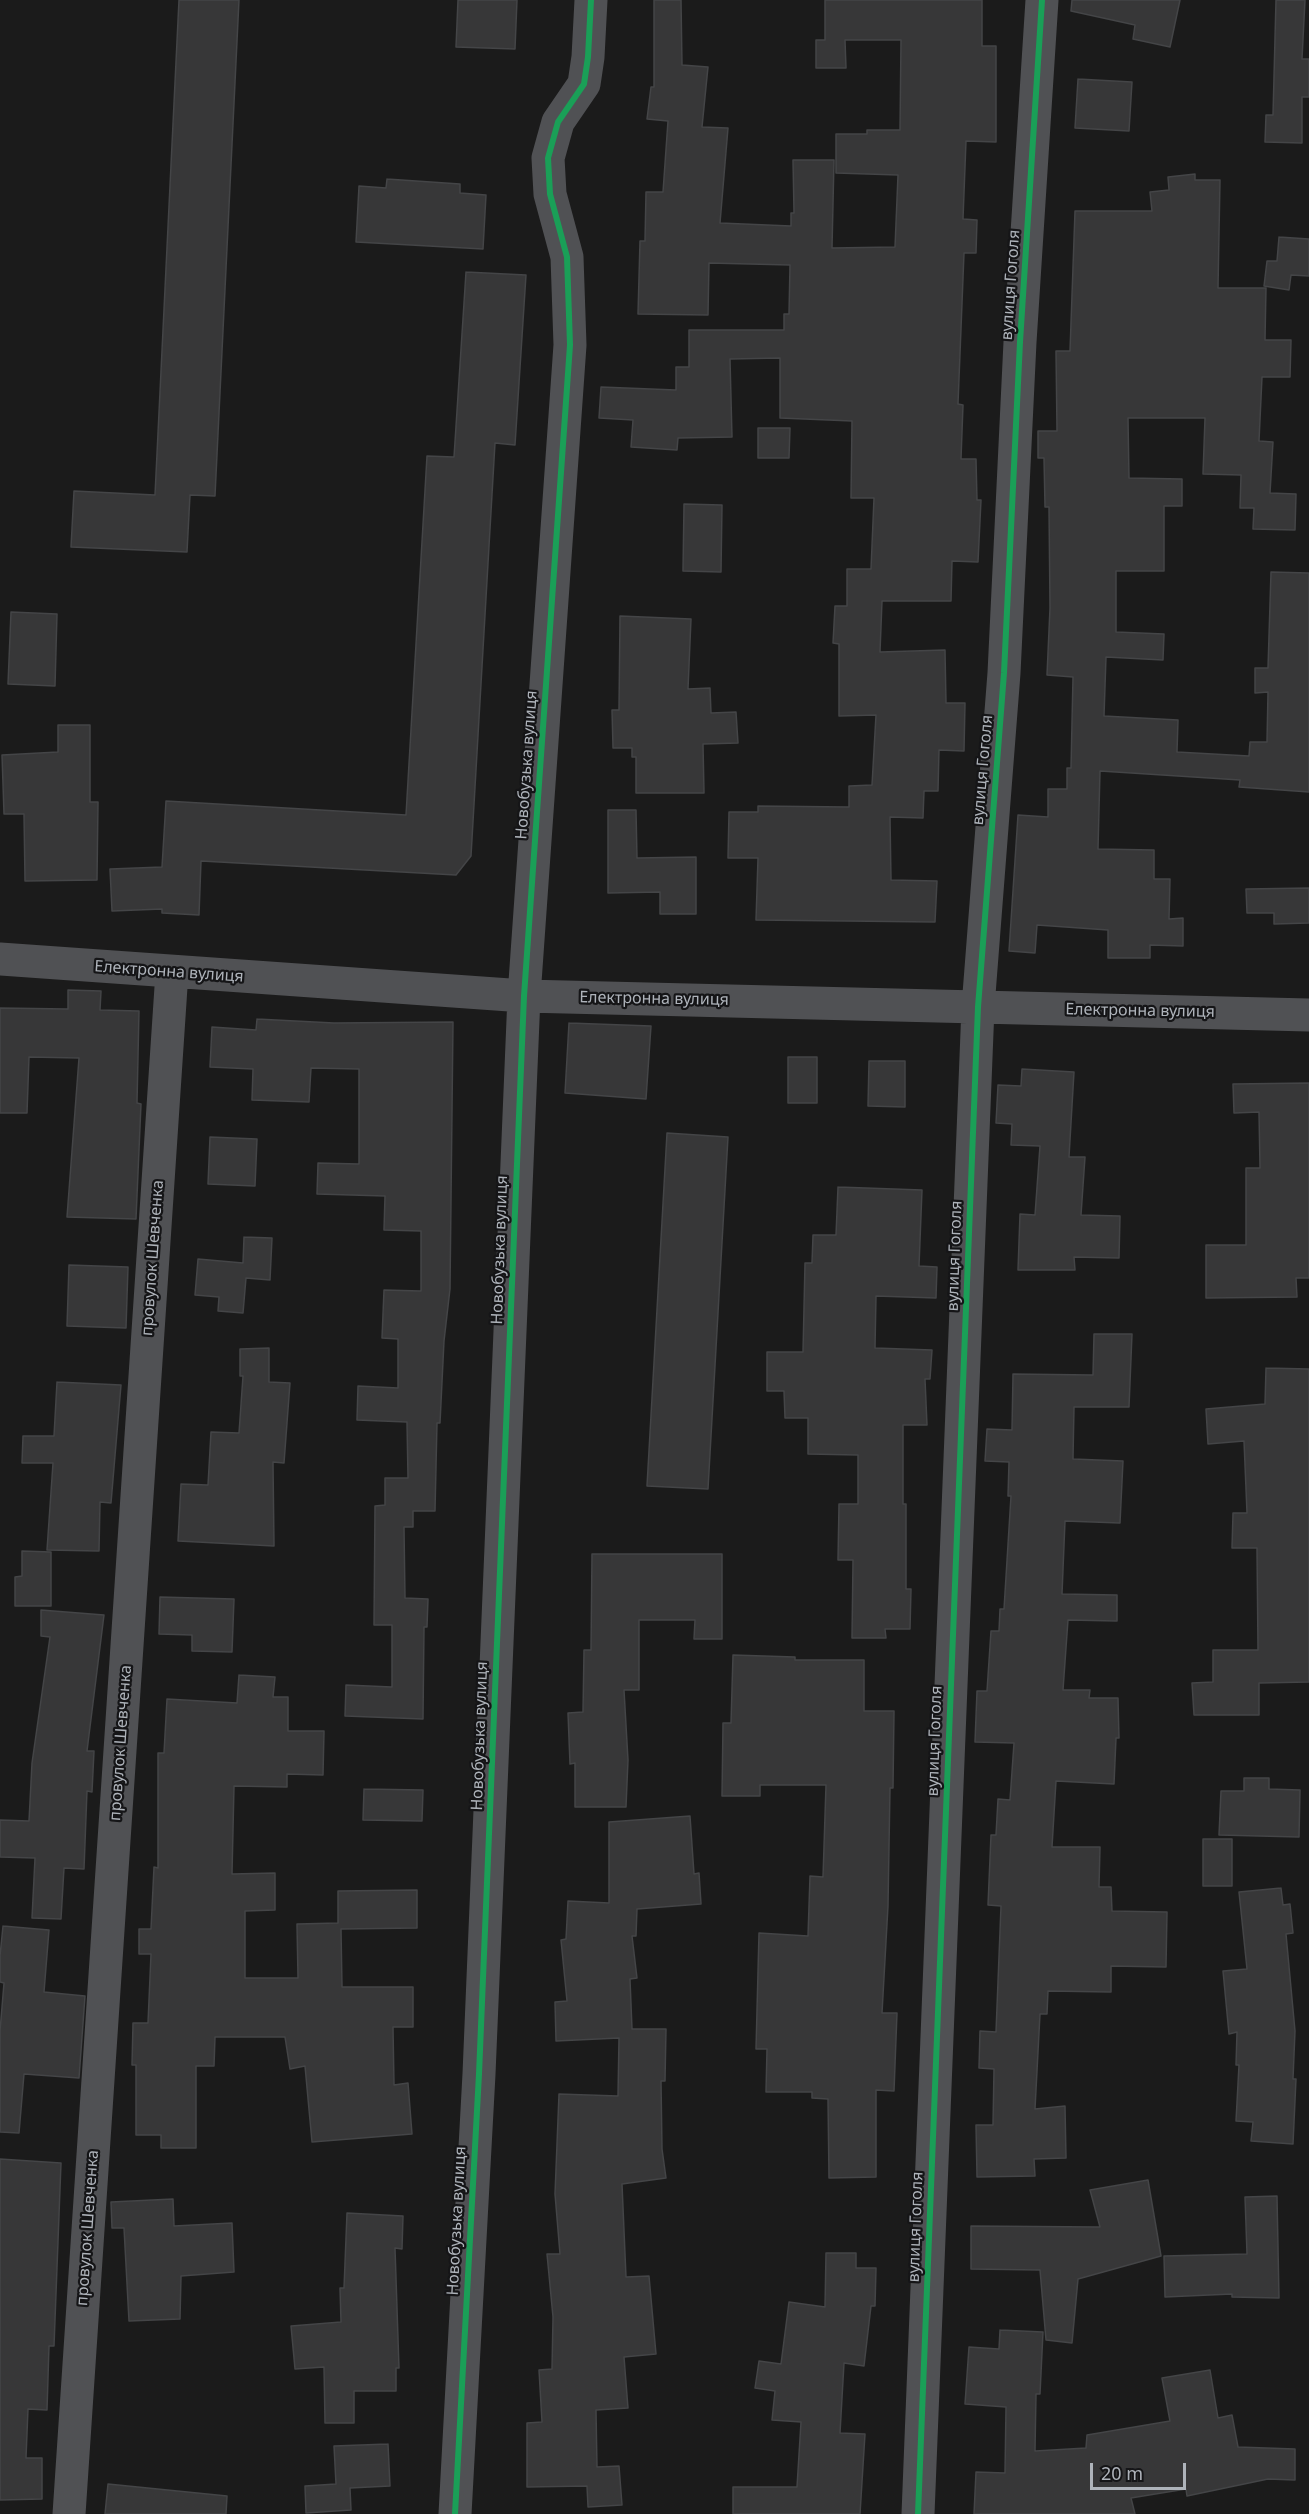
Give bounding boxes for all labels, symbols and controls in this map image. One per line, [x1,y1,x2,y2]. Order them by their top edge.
street label: вулиця Гоголя [998,229,1024,341]
street label: Новобузька вулиця [512,690,542,840]
street label: вулиця Гоголя [969,714,997,826]
street label: Електронна вулиця [94,957,244,987]
street label: Електронна вулиця [579,988,729,1010]
street label: Електронна вулиця [1065,1000,1215,1022]
street label: Новобузька вулиця [488,1175,512,1325]
street label: провулок Шевченка [138,1179,168,1337]
street label: вулиця Гоголя [943,1200,967,1312]
street label: Новобузька вулиця [468,1661,492,1811]
street label: провулок Шевченка [106,1664,136,1822]
street label: вулиця Гоголя [923,1685,947,1797]
street label: Новобузька вулиця [444,2146,470,2296]
street label: провулок Шевченка [73,2149,103,2307]
street label: вулиця Гоголя [904,2171,928,2283]
scale bar [1093,2451,1189,2489]
text: 20 m [1101,2461,1143,2485]

